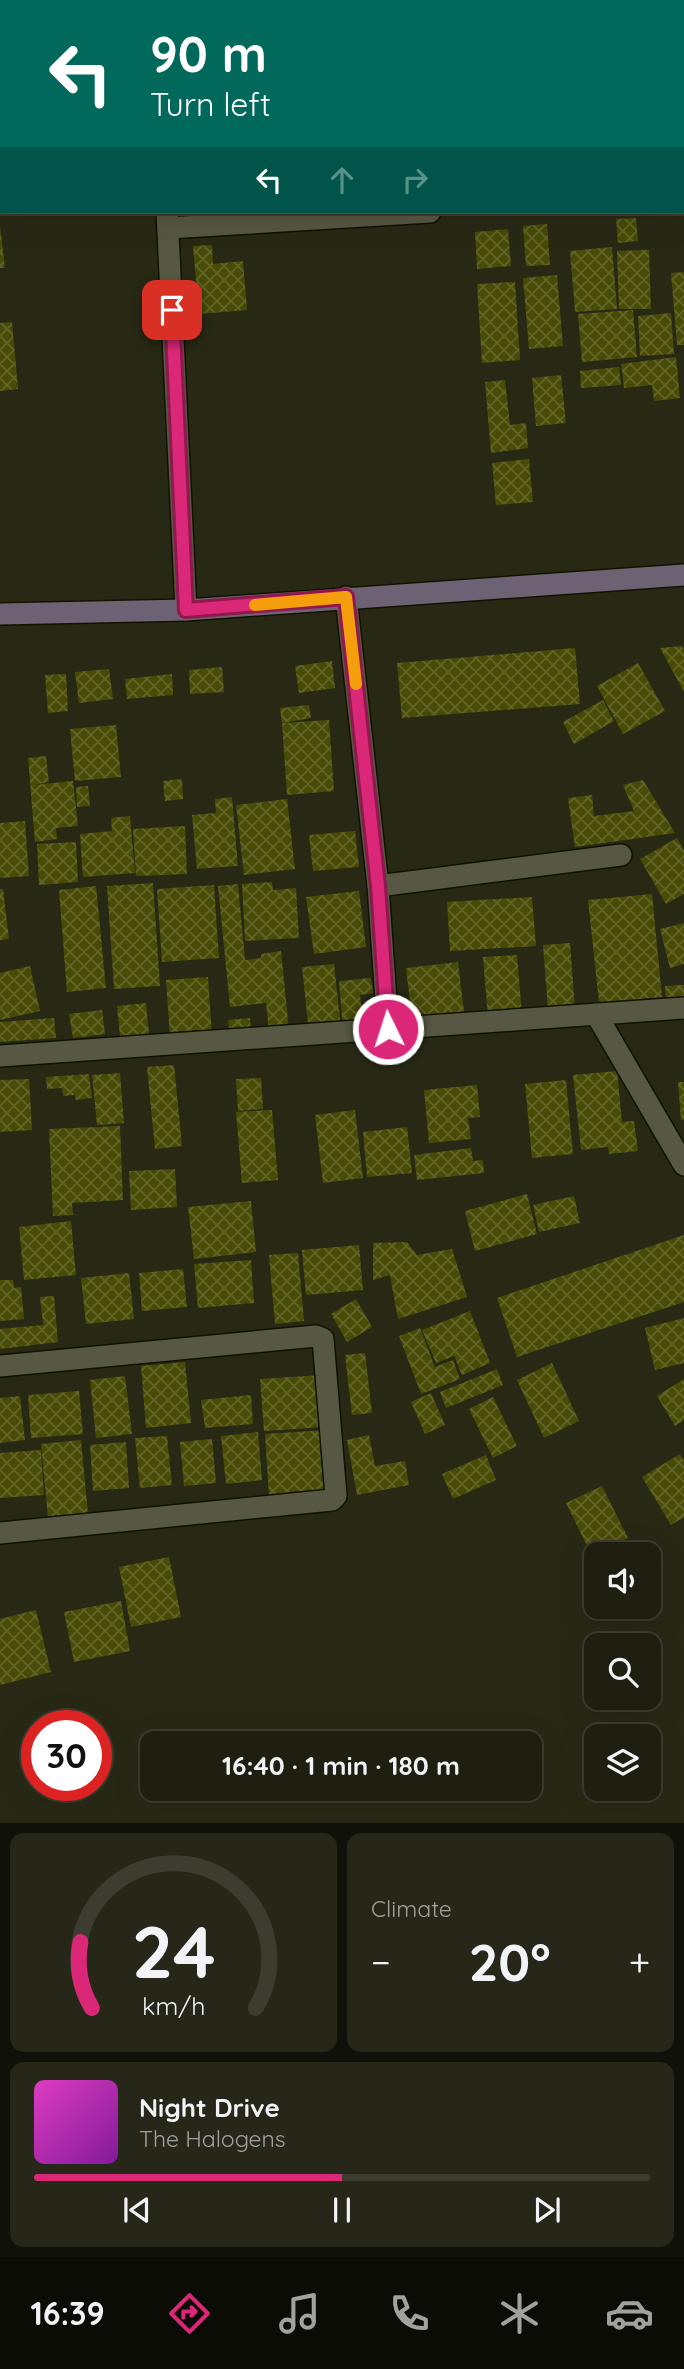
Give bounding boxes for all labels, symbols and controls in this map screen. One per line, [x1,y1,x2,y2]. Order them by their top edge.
text: 90 m [150,23,267,84]
icon: left [35,28,126,119]
text: Turn left [150,84,271,124]
icon: left [250,161,288,199]
icon: ahead [323,161,361,199]
icon: right [396,161,434,199]
pin [142,280,202,340]
icon: arrive [153,291,191,329]
position arrow [351,992,425,1066]
map controls [584,1542,661,1801]
button: sound [584,1542,661,1619]
button: search [584,1633,661,1710]
speed limit sign: 30 [21,1710,112,1801]
button: layers [584,1724,661,1801]
text: 16:40 · 1 min · 180 m [222,1749,460,1782]
text: Climate [371,1894,452,1923]
text: 24 [131,1906,216,1997]
text: 20° [469,1929,551,1994]
text: − [371,1938,391,1986]
text: + [629,1938,650,1986]
text: km/h [142,1990,205,2021]
text: Night Drive [139,2091,280,2124]
text: The Halogens [139,2124,286,2153]
icon: previous [118,2191,156,2229]
icon: pause [323,2191,361,2229]
icon: next [528,2191,566,2229]
icon: directions [165,2289,214,2338]
icon: music [275,2289,324,2338]
icon: phone [385,2289,434,2338]
icon: climate [495,2289,544,2338]
icon: car [605,2289,654,2338]
text: 16:39 [30,2293,105,2333]

